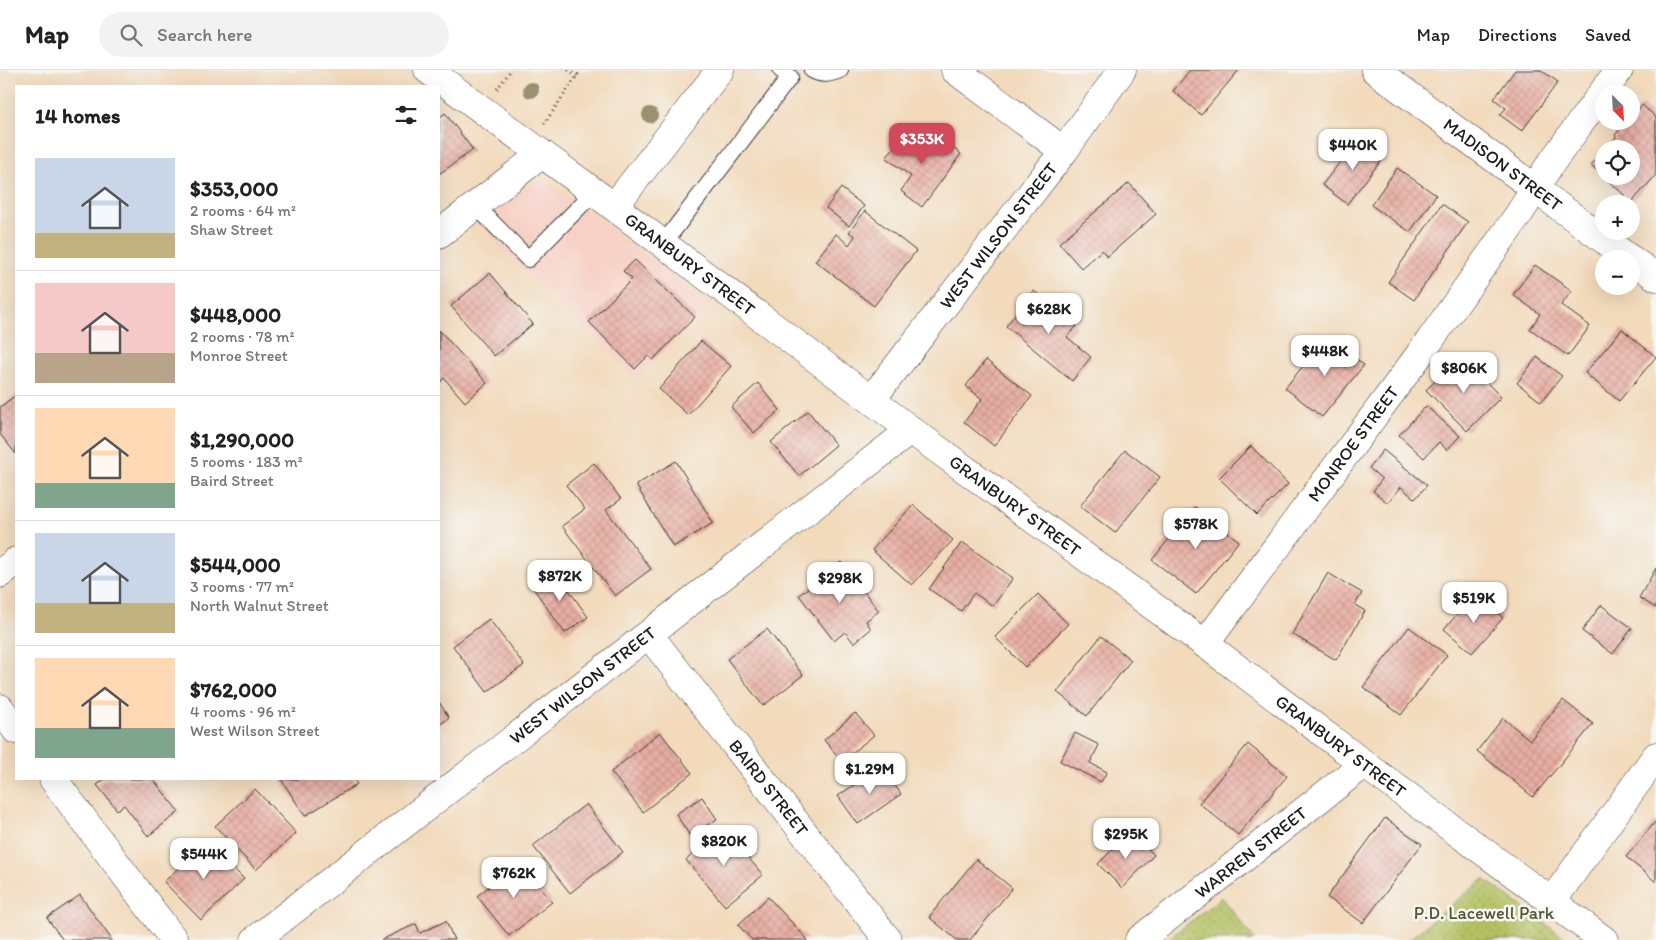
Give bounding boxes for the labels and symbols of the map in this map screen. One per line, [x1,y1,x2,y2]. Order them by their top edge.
north arrow [1595,85,1640,130]
street label: MADISON STREET [1439,113,1566,216]
pin: $353K [887,122,957,165]
pin: $440K [1318,128,1388,171]
street label: WEST WILSON STREET [935,158,1062,313]
street label: GRANBURY STREET [620,208,760,320]
pin: $628K [1014,292,1084,335]
pin: $448K [1290,334,1360,377]
pin: $806K [1429,352,1499,394]
street label: MONROE STREET [1303,382,1403,506]
street label: GRANBURY STREET [945,450,1085,561]
pin: $578K [1161,508,1231,550]
pin: $872K [525,560,595,602]
pin: $298K [805,562,875,604]
pin: $519K [1439,582,1509,624]
street label: WEST WILSON STREET [505,622,660,749]
street label: GRANBURY STREET [1271,690,1411,802]
street label: BAIRD STREET [724,735,813,840]
pin: $1.29M [829,752,911,795]
street label: WARREN STREET [1190,802,1311,903]
pin: $295K [1091,818,1161,860]
pin: $820K [689,824,759,867]
pin: $544K [169,838,239,880]
pin: $762K [479,856,549,899]
park label: P.D. Lacewell Park [1414,902,1555,924]

